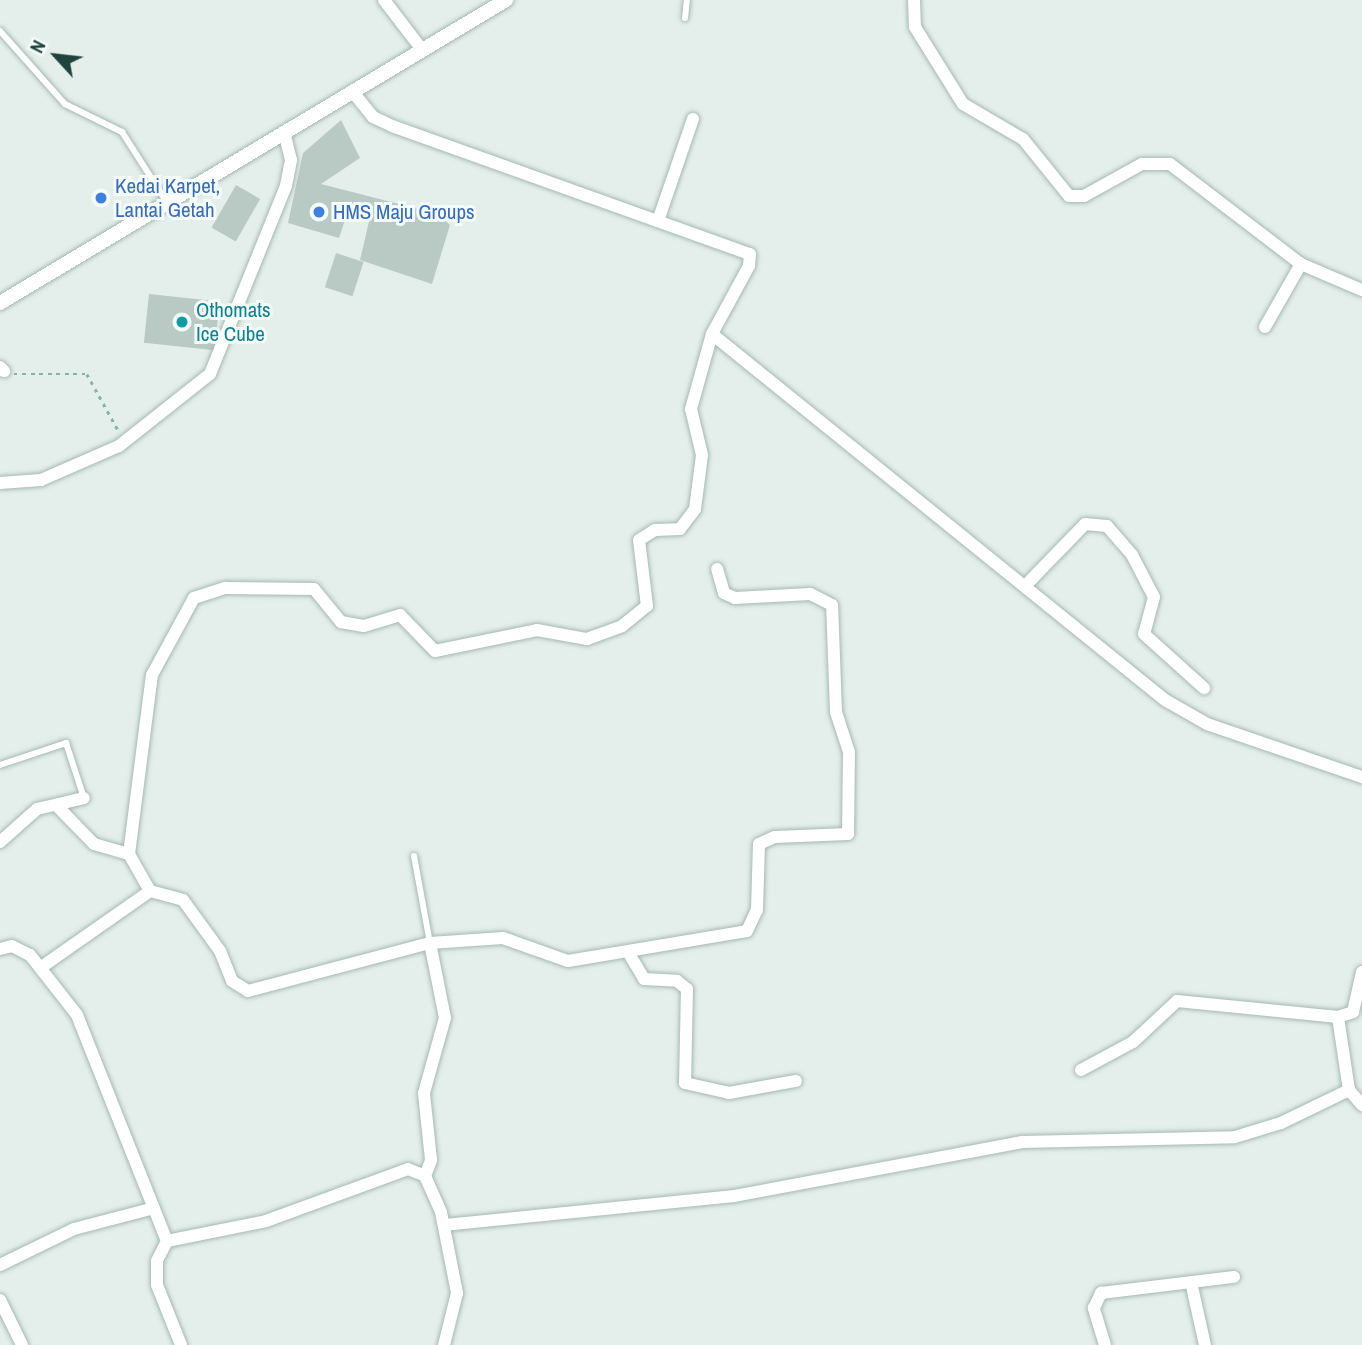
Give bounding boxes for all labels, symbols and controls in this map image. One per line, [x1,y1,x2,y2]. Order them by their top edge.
north arrow [21,21,91,91]
text: N [23,36,51,57]
place label: Kedai Karpet, Lantai Getah [115,173,220,223]
marker: Kedai Karpet, Lantai Getah [93,190,109,206]
place label: HMS Maju Groups [333,199,475,225]
marker: HMS Maju Groups [311,204,327,220]
place label: Othomats Ice Cube [196,297,271,347]
marker: Othomats Ice Cube [174,314,190,330]

